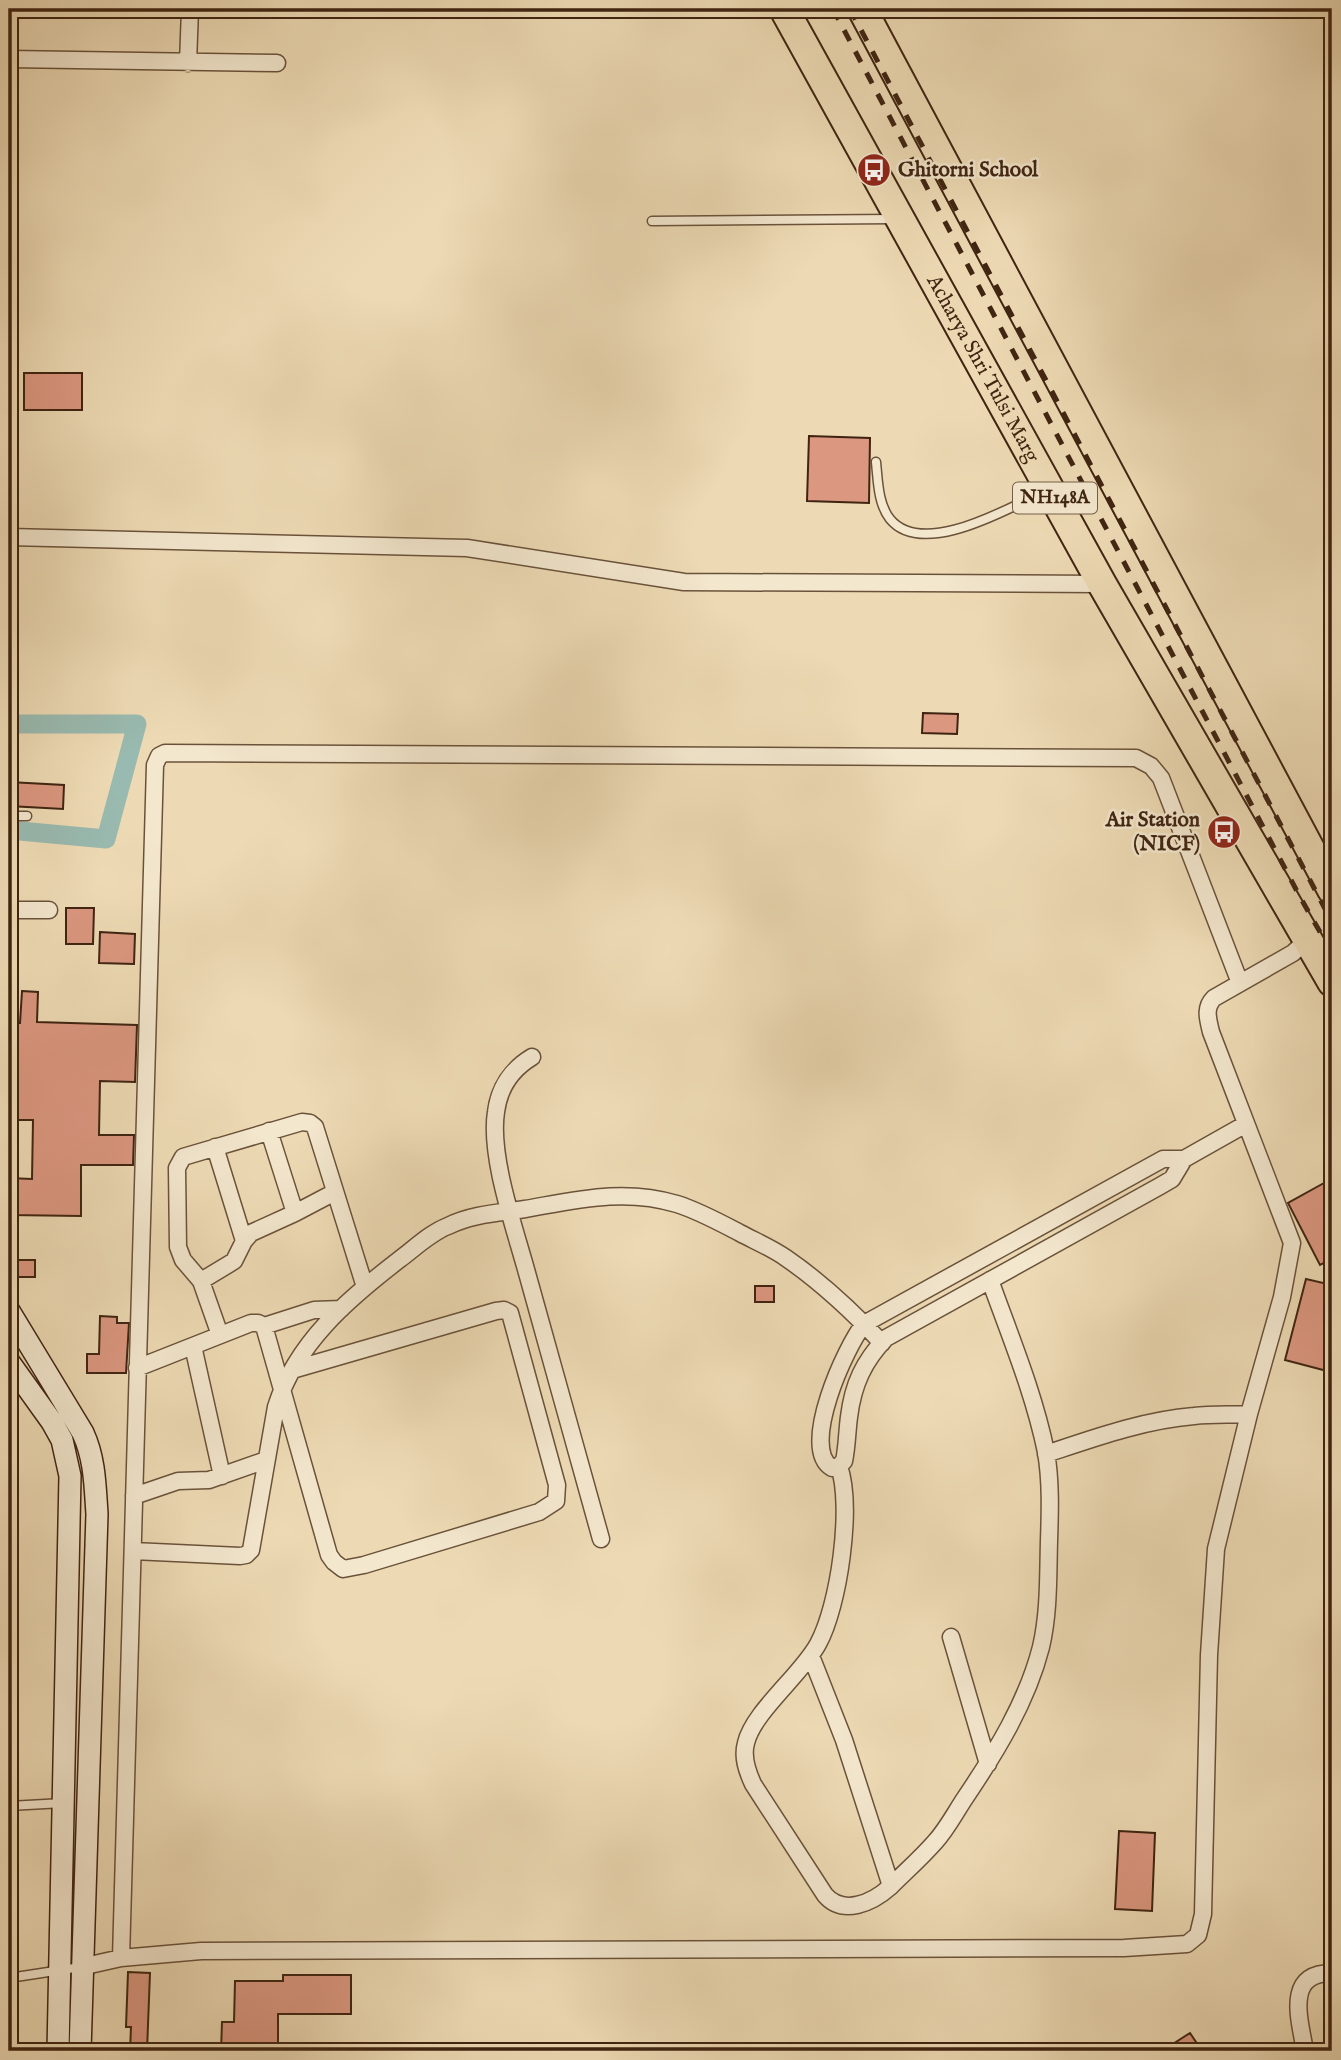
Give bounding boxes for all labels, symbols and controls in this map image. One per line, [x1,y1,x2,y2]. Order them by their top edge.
bus stop icon: Ghitorni School [855,151,893,189]
place label: Ghitorni School [898,157,1039,184]
street label: Acharya Shri Tulsi Marg [920,269,1046,468]
road number: NH148A [1013,482,1097,513]
place label: Air Station (NICF) [1105,807,1200,858]
bus stop icon: Air Station (NICF) [1205,813,1243,851]

